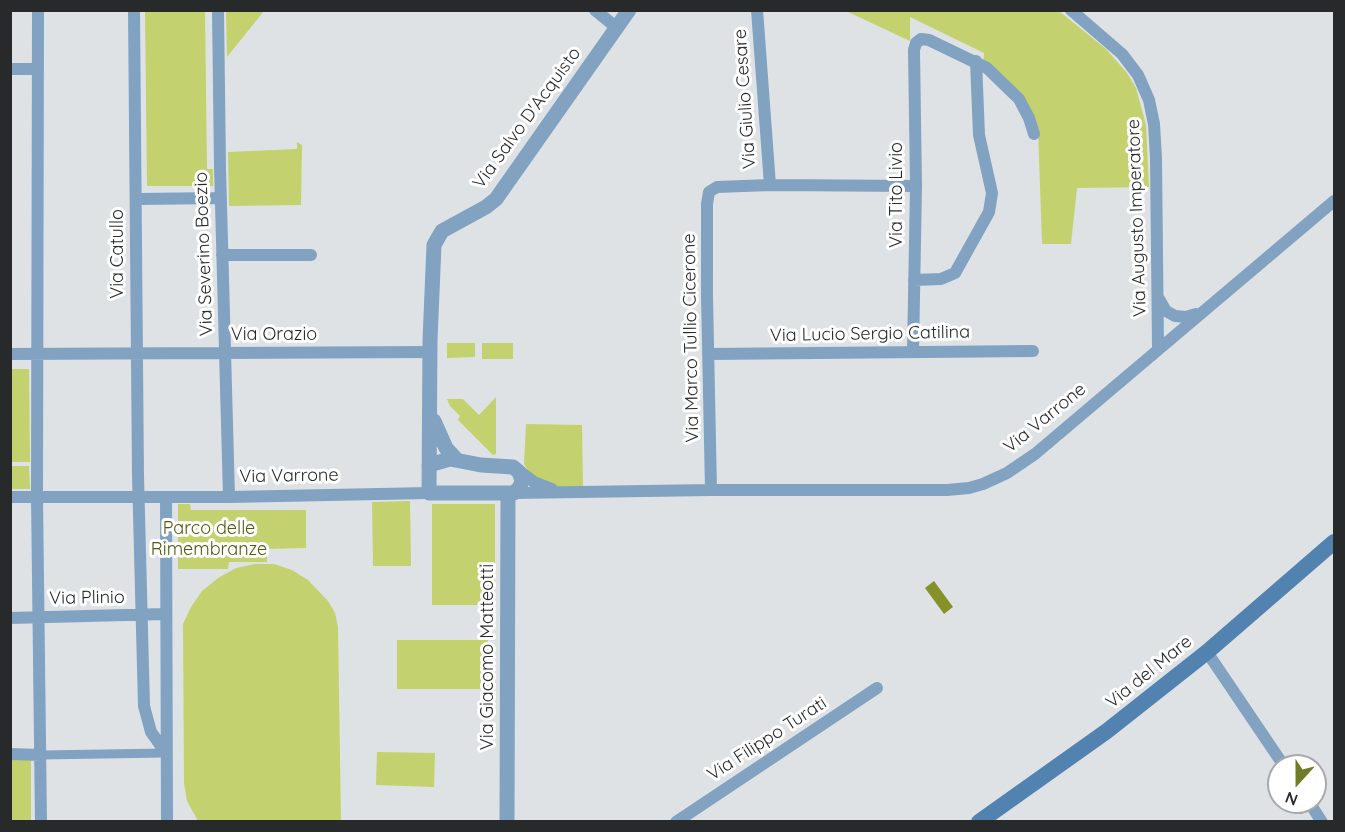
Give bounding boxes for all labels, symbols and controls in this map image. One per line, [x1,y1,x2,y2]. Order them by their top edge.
street label: Via Giulio Cesare [729,28,761,170]
street label: Via Salvo D'Acquisto [469,43,585,193]
street label: Via Augusto Imperatore [1123,119,1151,317]
street label: Via Tito Livio [886,142,908,248]
street label: Via Severino Boezio [190,171,218,337]
street label: Via Catullo [107,209,129,299]
street label: Via Marco Tullio Cicerone [678,233,704,443]
street label: Via Lucio Sergio Catilina [770,321,970,347]
street label: Via Orazio [231,324,317,346]
street label: Via Varrone [1000,378,1090,458]
street label: Via Varrone [239,464,339,488]
park label: Parco delle Rimembranze [151,518,267,560]
street label: Via Giacomo Matteotti [477,564,499,750]
street label: Via Plinio [49,587,125,609]
street label: Via del Mare [1102,631,1196,713]
street label: Via Filippo Turati [703,692,831,786]
north arrow [1267,754,1327,814]
text: N [1282,787,1300,810]

